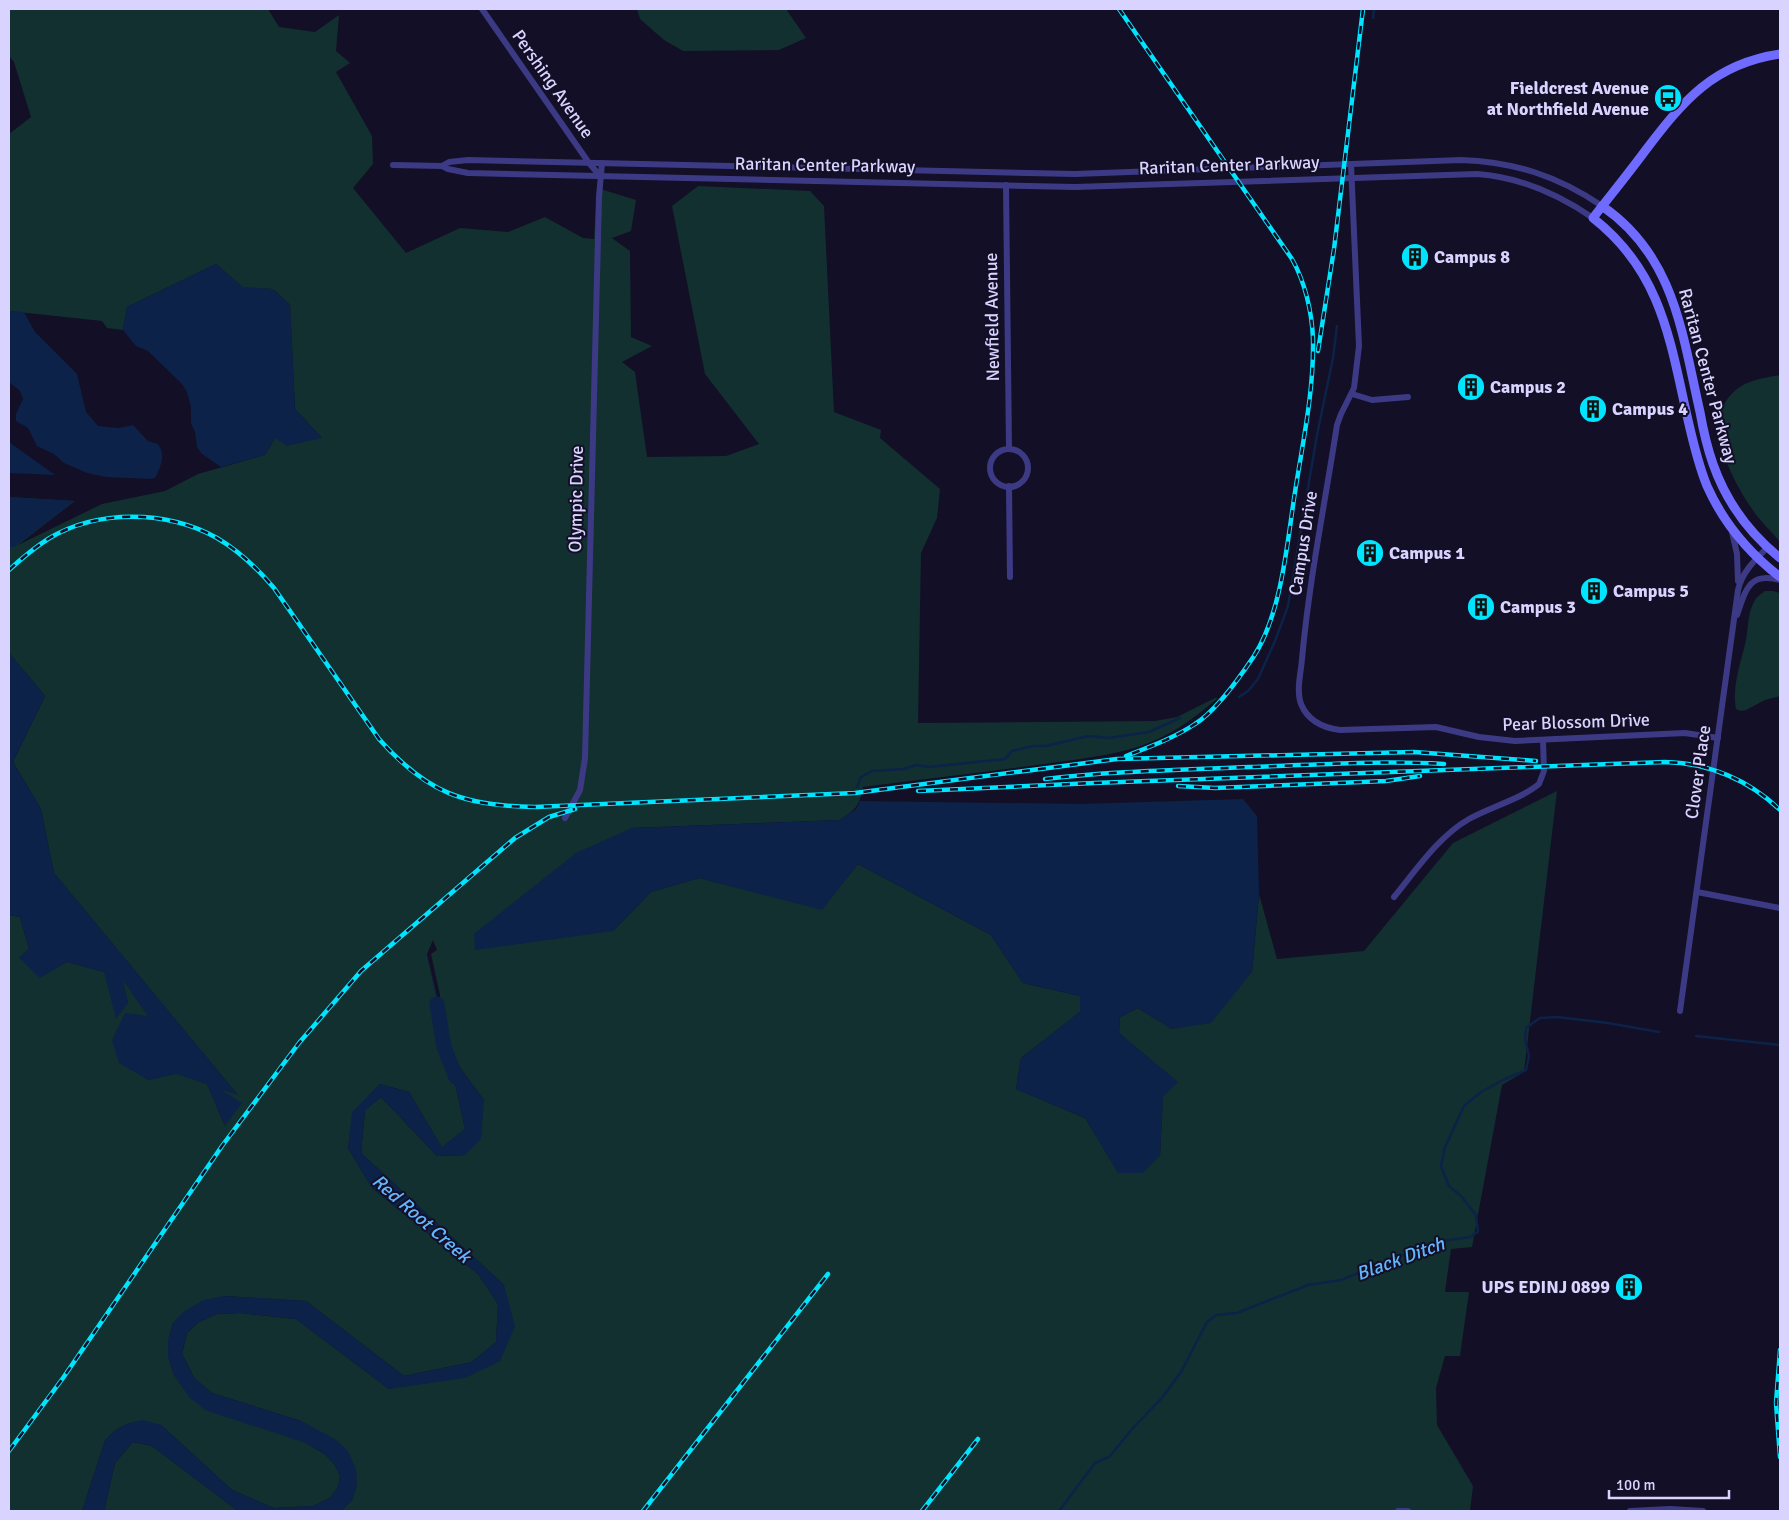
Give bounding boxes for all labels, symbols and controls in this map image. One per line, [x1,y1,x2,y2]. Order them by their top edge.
street label: Pershing Avenue [507,25,599,143]
place label: Fieldcrest Avenue at Northfield Avenue [1487,77,1649,120]
bus stop icon: Fieldcrest Avenue at Northfield Avenue [1653,83,1683,113]
street label: Raritan Center Parkway [1138,151,1320,179]
street label: Raritan Center Parkway [734,152,916,178]
building icon: Campus 8 [1400,242,1430,272]
place label: Campus 8 [1434,246,1510,268]
street label: Newfield Avenue [980,252,1004,382]
street label: Raritan Center Parkway [1674,286,1742,467]
building icon: Campus 2 [1456,372,1486,402]
place label: Campus 2 [1490,376,1566,398]
building icon: Campus 4 [1578,394,1608,424]
place label: Campus 4 [1612,398,1688,420]
street label: Olympic Drive [564,445,588,553]
street label: Campus Drive [1284,489,1322,597]
building icon: Campus 1 [1355,538,1385,568]
place label: Campus 1 [1389,542,1465,564]
building icon: Campus 5 [1579,576,1609,606]
place label: Campus 5 [1613,580,1689,602]
building icon: Campus 3 [1466,592,1496,622]
place label: Campus 3 [1500,596,1576,618]
street label: Pear Blossom Drive [1502,708,1650,736]
street label: Clover Place [1681,724,1715,820]
water label: Red Root Creek [367,1169,477,1269]
water label: Black Ditch [1353,1232,1449,1286]
building icon: UPS EDINJ 0899 [1614,1272,1644,1302]
place label: UPS EDINJ 0899 [1481,1276,1610,1298]
scale bar [1609,1468,1729,1500]
text: 100 m [1616,1476,1656,1494]

